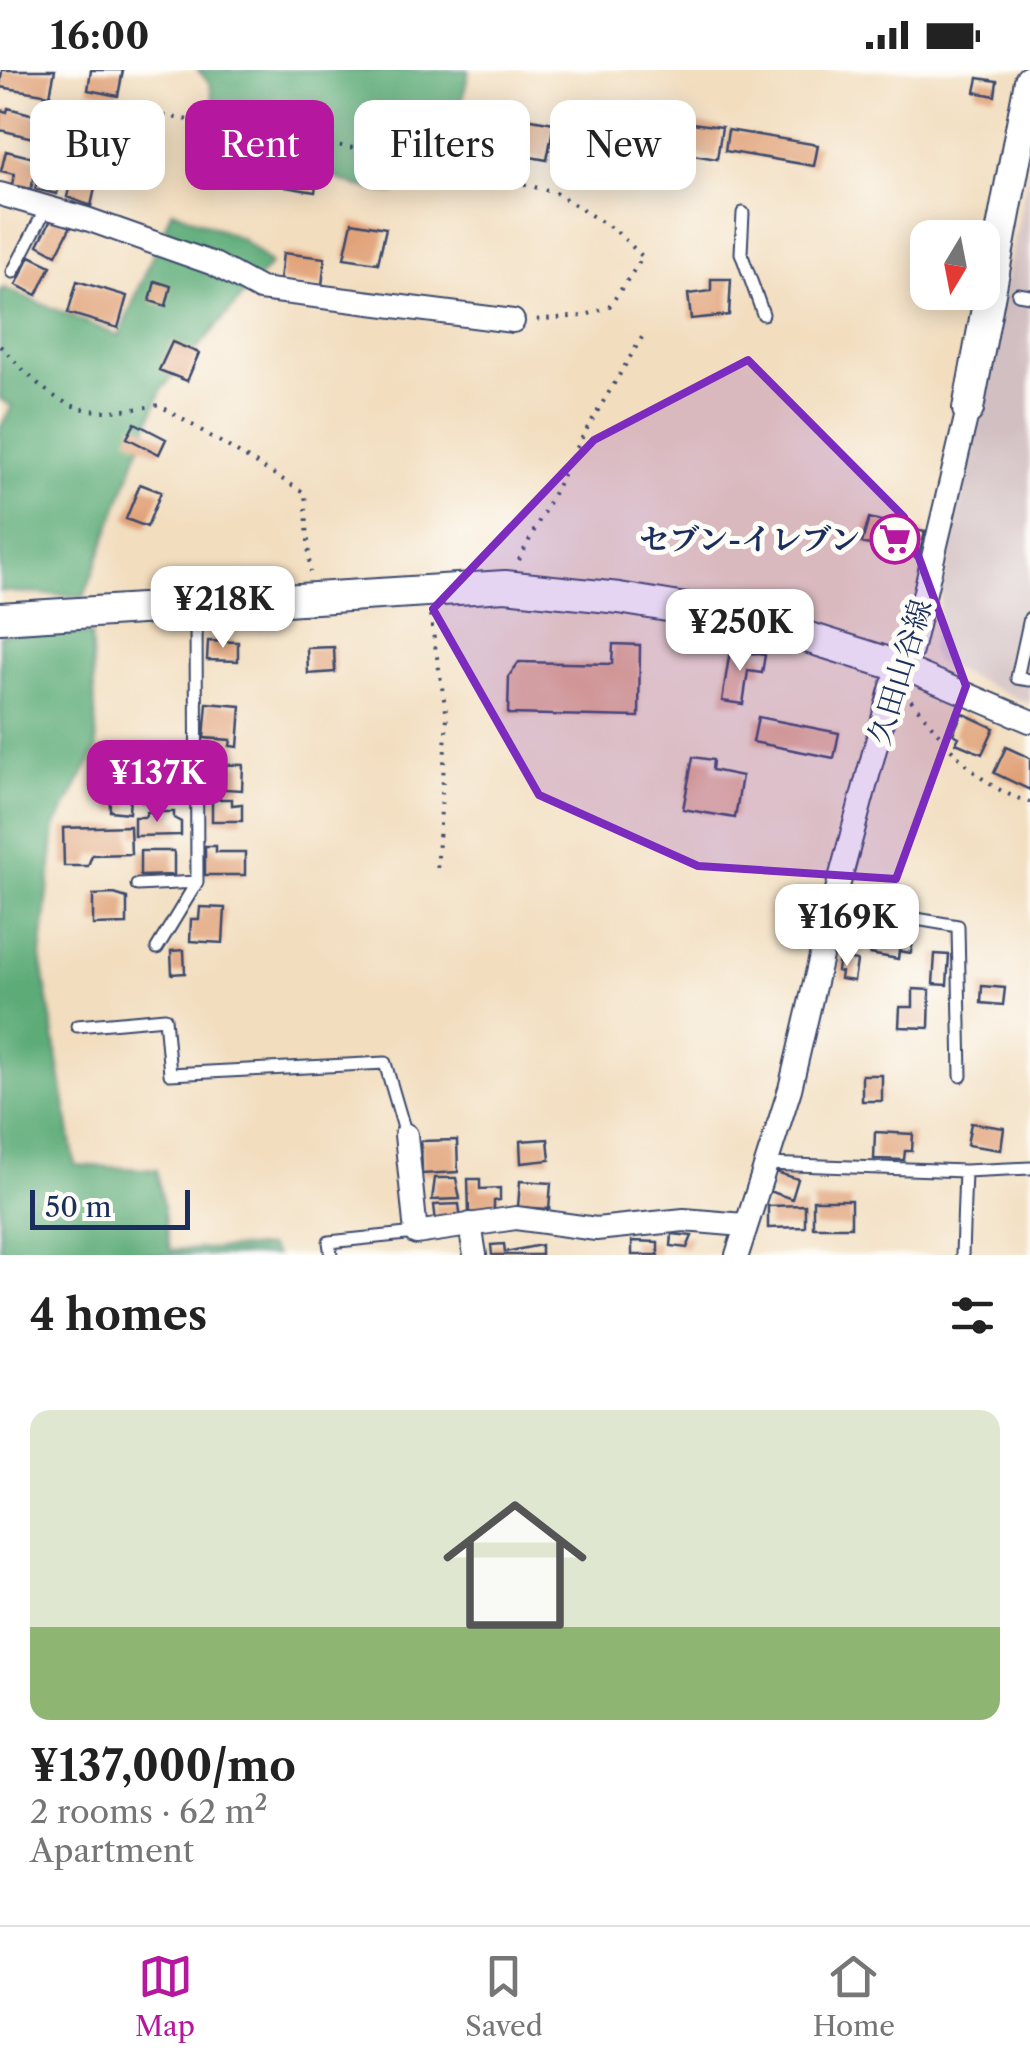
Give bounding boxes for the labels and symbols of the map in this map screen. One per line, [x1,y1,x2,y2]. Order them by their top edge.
north arrow [910,220,1000,310]
supermarket icon: セブン-イレブン [869,513,921,565]
place label: セブン-イレブン [639,521,860,558]
pin: ¥218K [153,566,293,651]
pin: ¥250K [670,589,810,674]
street label: 久田山谷線 [860,595,940,749]
pin: ¥137K [87,740,227,825]
pin: ¥169K [777,884,917,969]
scale bar [30,1185,190,1230]

